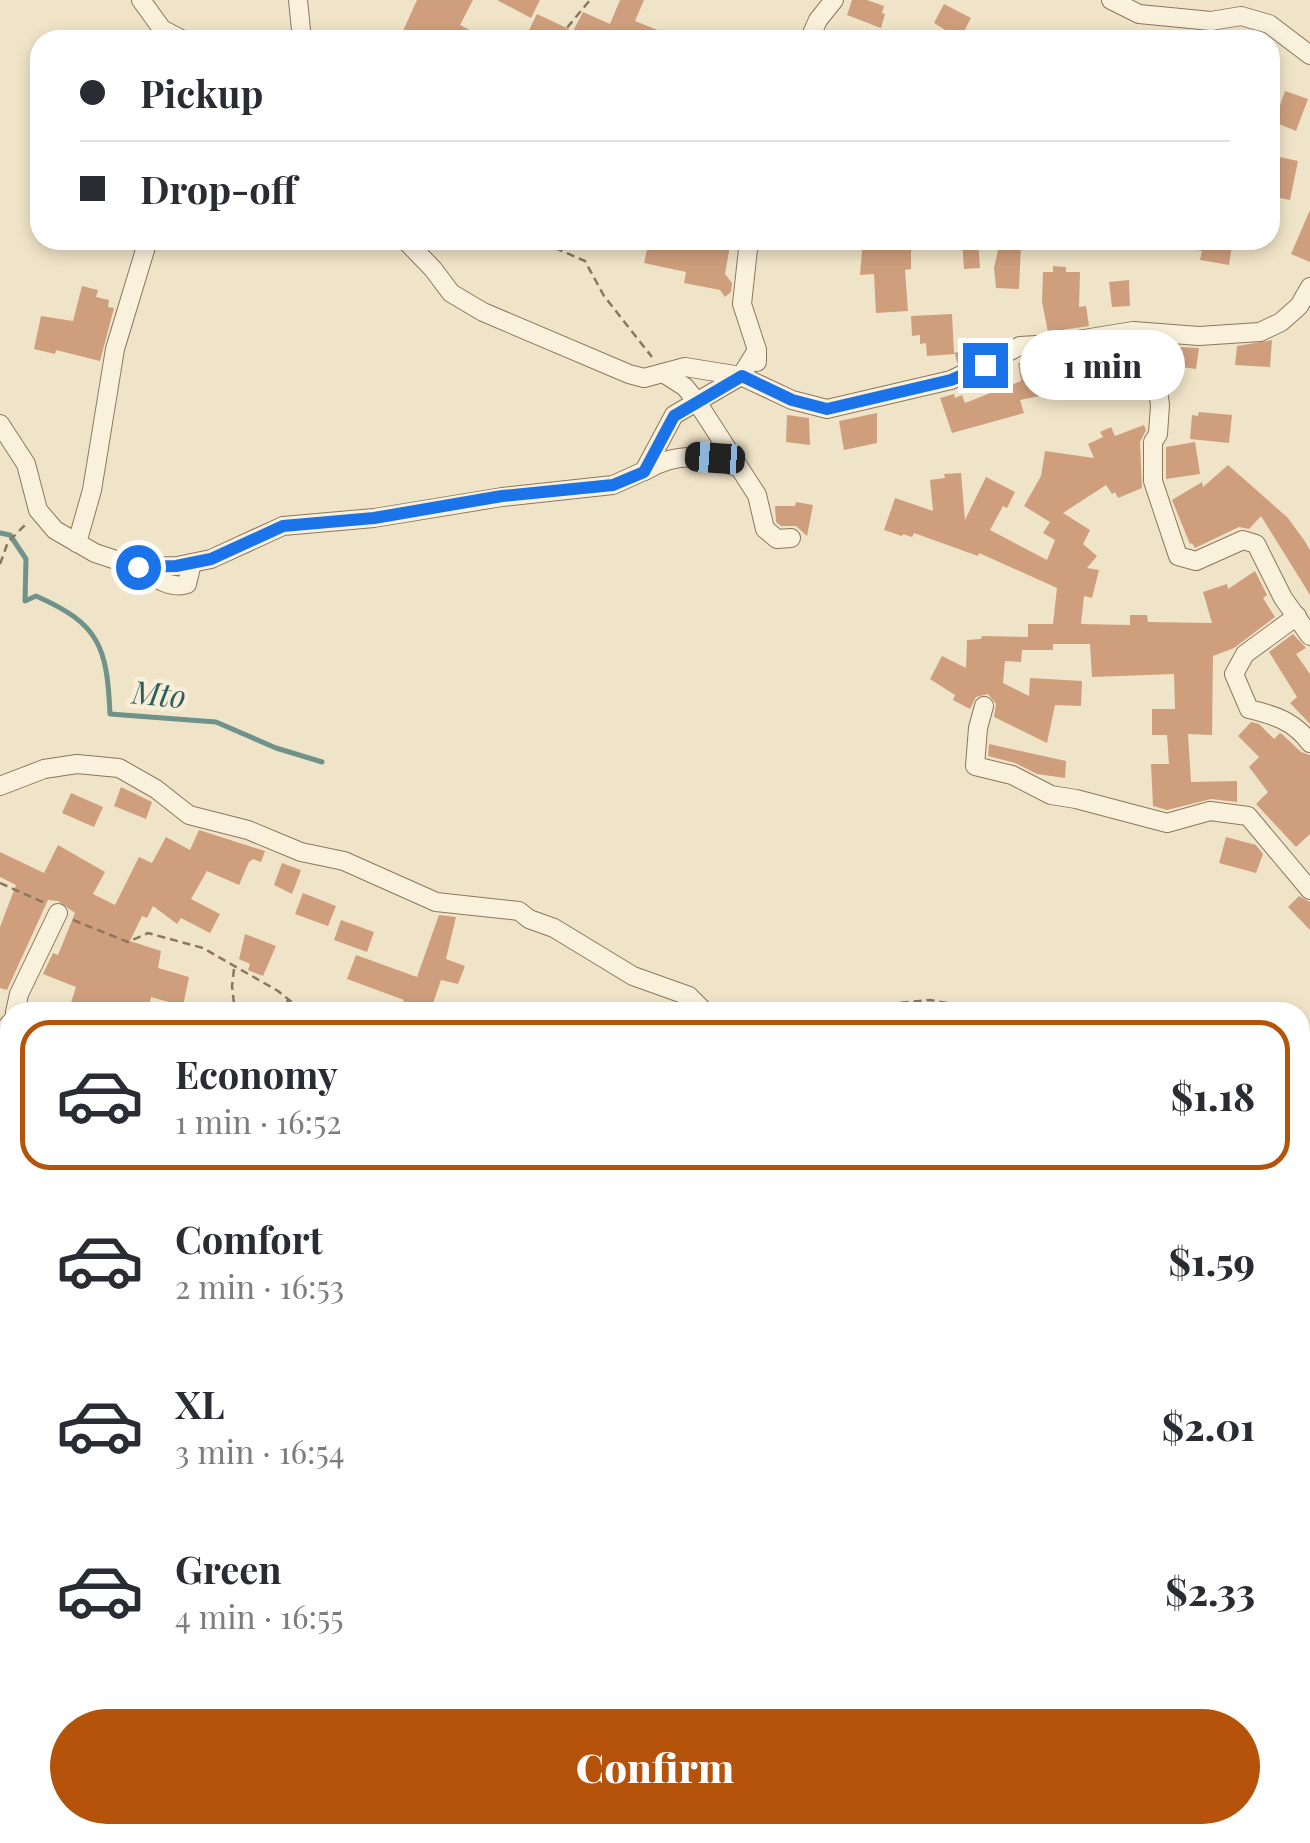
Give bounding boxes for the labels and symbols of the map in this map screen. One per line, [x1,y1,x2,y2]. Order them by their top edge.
callout: 1 min [1020,330,1185,400]
route end [963,343,1008,388]
car [684,441,746,475]
route start [116,545,161,590]
water label: Mto [129,669,188,716]

